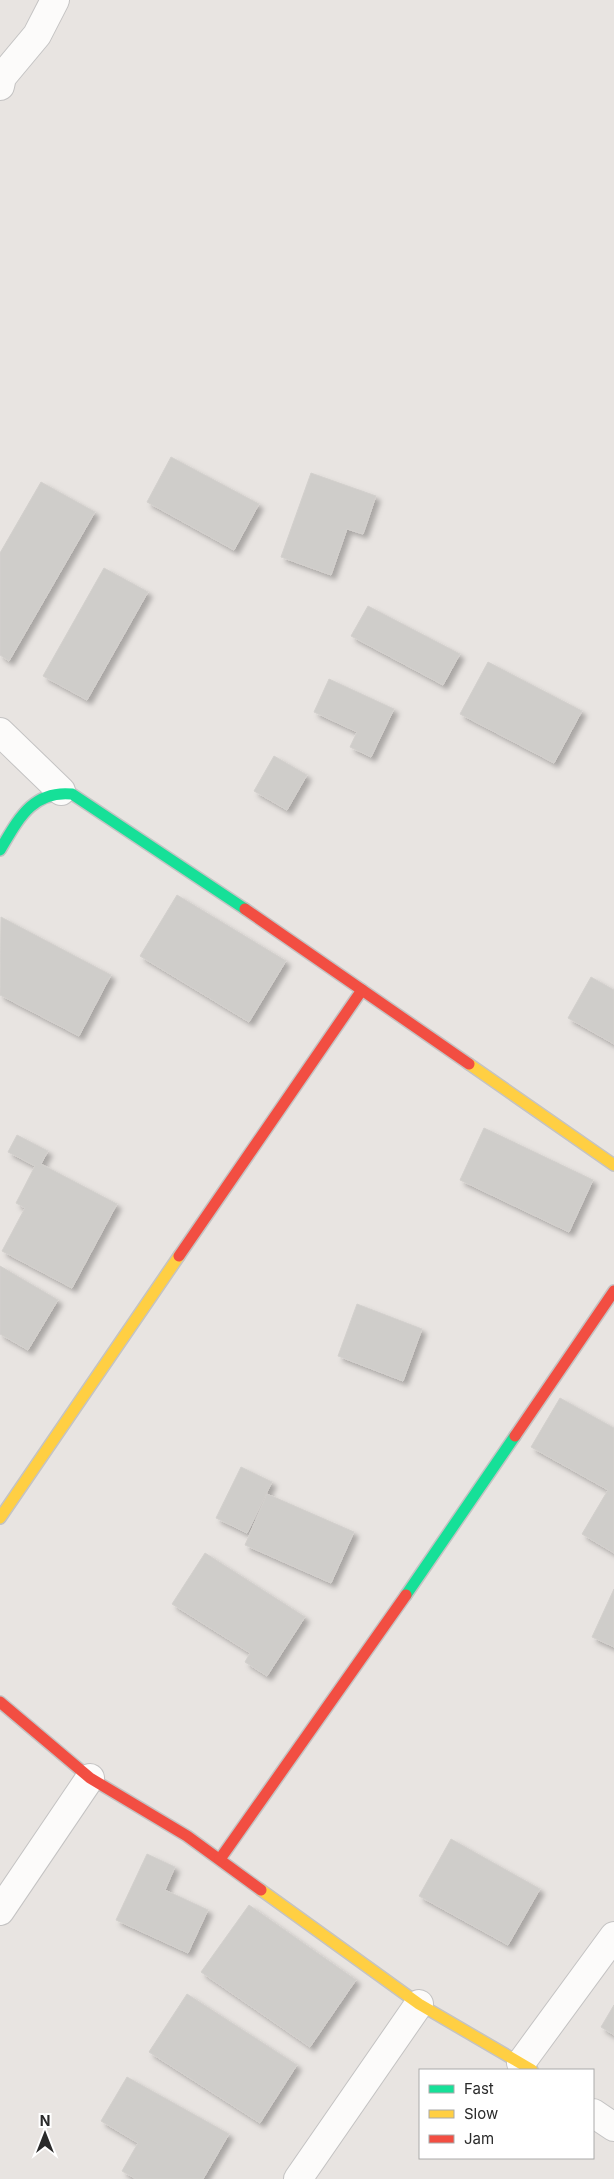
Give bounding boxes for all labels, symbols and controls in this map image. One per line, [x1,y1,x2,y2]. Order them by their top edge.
legend [419,2069,594,2159]
text: Fast [464,2079,494,2098]
text: Slow [464,2104,498,2123]
north arrow [20,2109,70,2159]
text: N [40,2112,50,2129]
text: Jam [464,2129,494,2148]

